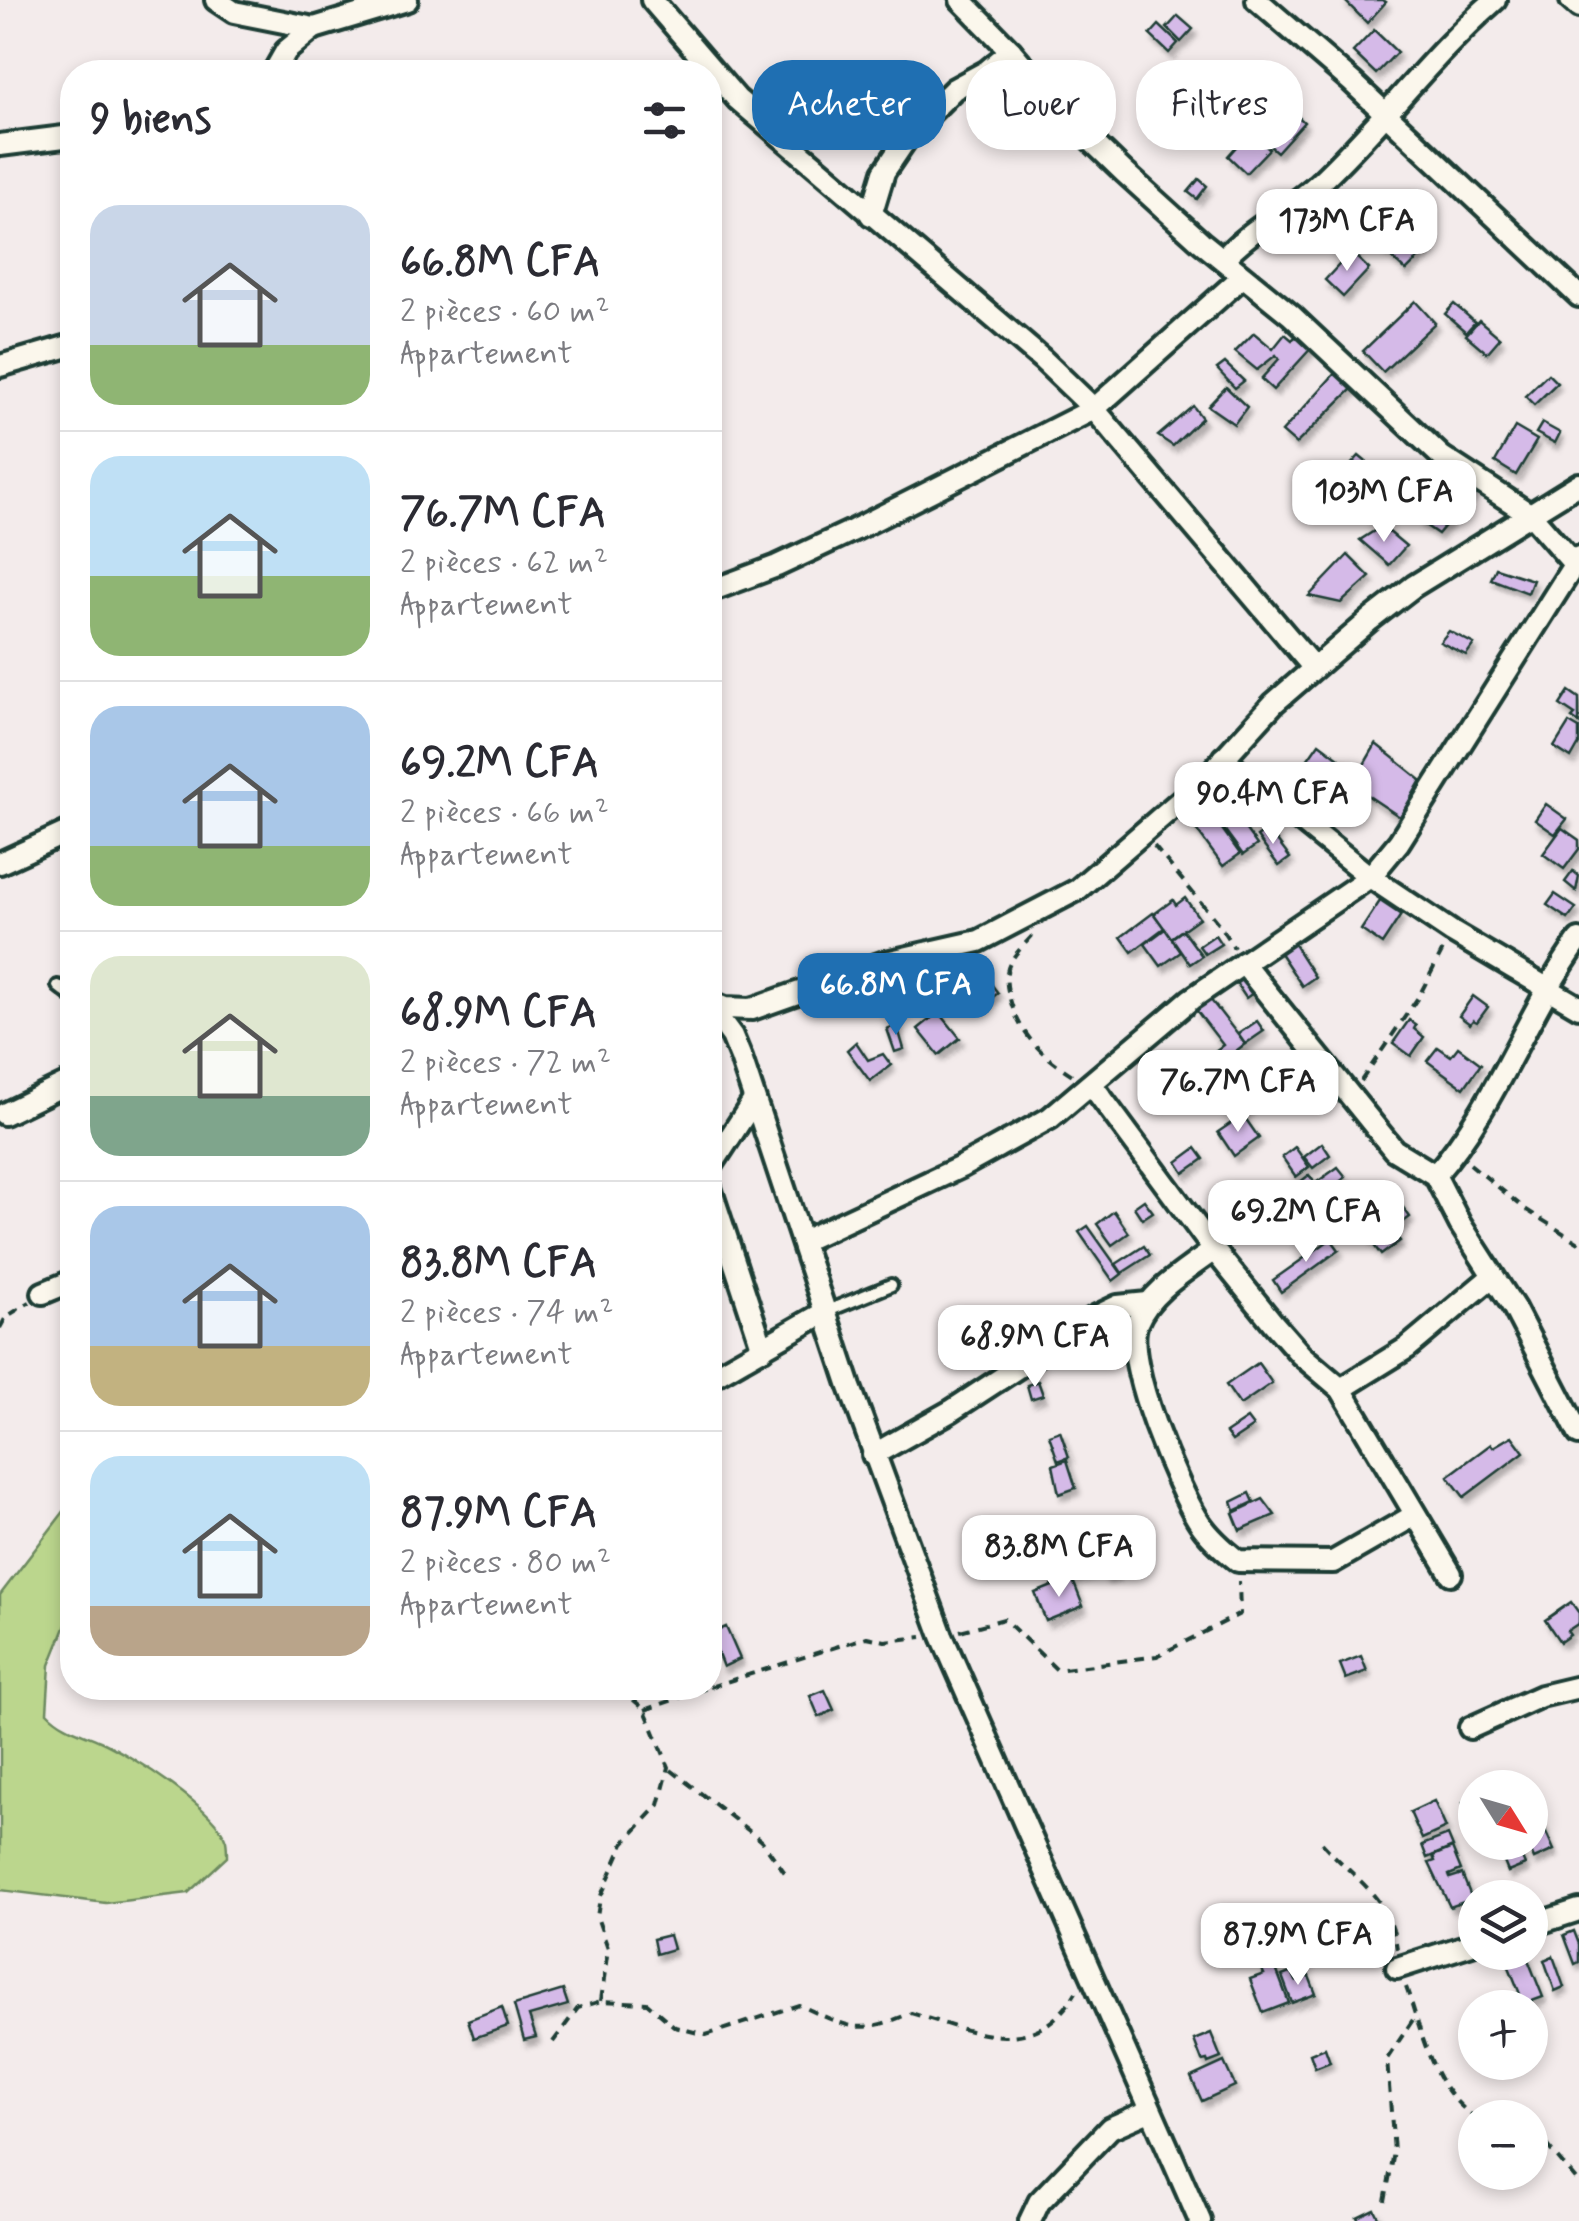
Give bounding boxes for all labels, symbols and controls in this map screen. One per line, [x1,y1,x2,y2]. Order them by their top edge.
chip: Acheter [752,60,946,150]
chip: Louer [966,60,1116,150]
chip: Filtres [1136,60,1303,150]
text: 9 biens [90,93,211,148]
icon: filters [637,93,692,148]
pin: 173M CFA [1244,189,1450,274]
text: 173M CFA [1278,200,1416,242]
text: 66.8M CFA [400,236,600,291]
icon: home [170,245,290,365]
text: 2 pièces · 60 m² [400,291,609,333]
text: Appartement [400,333,573,375]
pin: 103M CFA [1281,460,1487,545]
text: 103M CFA [1314,471,1454,513]
text: 76.7M CFA [400,487,606,542]
icon: home [170,496,290,616]
text: 2 pièces · 62 m² [400,542,608,584]
text: Appartement [400,584,573,626]
text: 69.2M CFA [400,737,599,792]
icon: home [170,746,290,866]
pin: 90.4M CFA [1159,762,1387,847]
text: 90.4M CFA [1196,773,1350,815]
text: 2 pièces · 66 m² [400,792,609,834]
text: Appartement [400,834,573,876]
pin: 66.8M CFA [782,953,1010,1038]
text: 66.8M CFA [820,964,972,1006]
text: 68.9M CFA [400,987,597,1042]
icon: home [170,996,290,1116]
text: 2 pièces · 72 m² [400,1042,611,1084]
pin: 76.7M CFA [1124,1050,1352,1135]
text: 76.7M CFA [1159,1061,1317,1103]
text: Appartement [400,1084,573,1126]
pin: 69.2M CFA [1192,1180,1420,1265]
text: 69.2M CFA [1230,1191,1382,1233]
text: 83.8M CFA [400,1237,597,1292]
icon: home [170,1246,290,1366]
text: 2 pièces · 74 m² [400,1292,614,1334]
pin: 68.9M CFA [921,1305,1149,1390]
text: 68.9M CFA [960,1316,1110,1358]
text: Appartement [400,1334,573,1376]
text: 87.9M CFA [400,1487,597,1542]
icon: home [170,1496,290,1616]
pin: 83.8M CFA [945,1515,1173,1600]
text: 83.8M CFA [984,1526,1134,1568]
text: 2 pièces · 80 m² [400,1542,611,1584]
text: Appartement [400,1584,573,1626]
north arrow [1458,1770,1548,1860]
map controls [1458,1770,1548,2190]
button: layers [1458,1880,1548,1970]
pin: 87.9M CFA [1184,1903,1412,1988]
text: 87.9M CFA [1223,1914,1373,1956]
button: + [1458,1990,1548,2080]
button: − [1458,2100,1548,2190]

